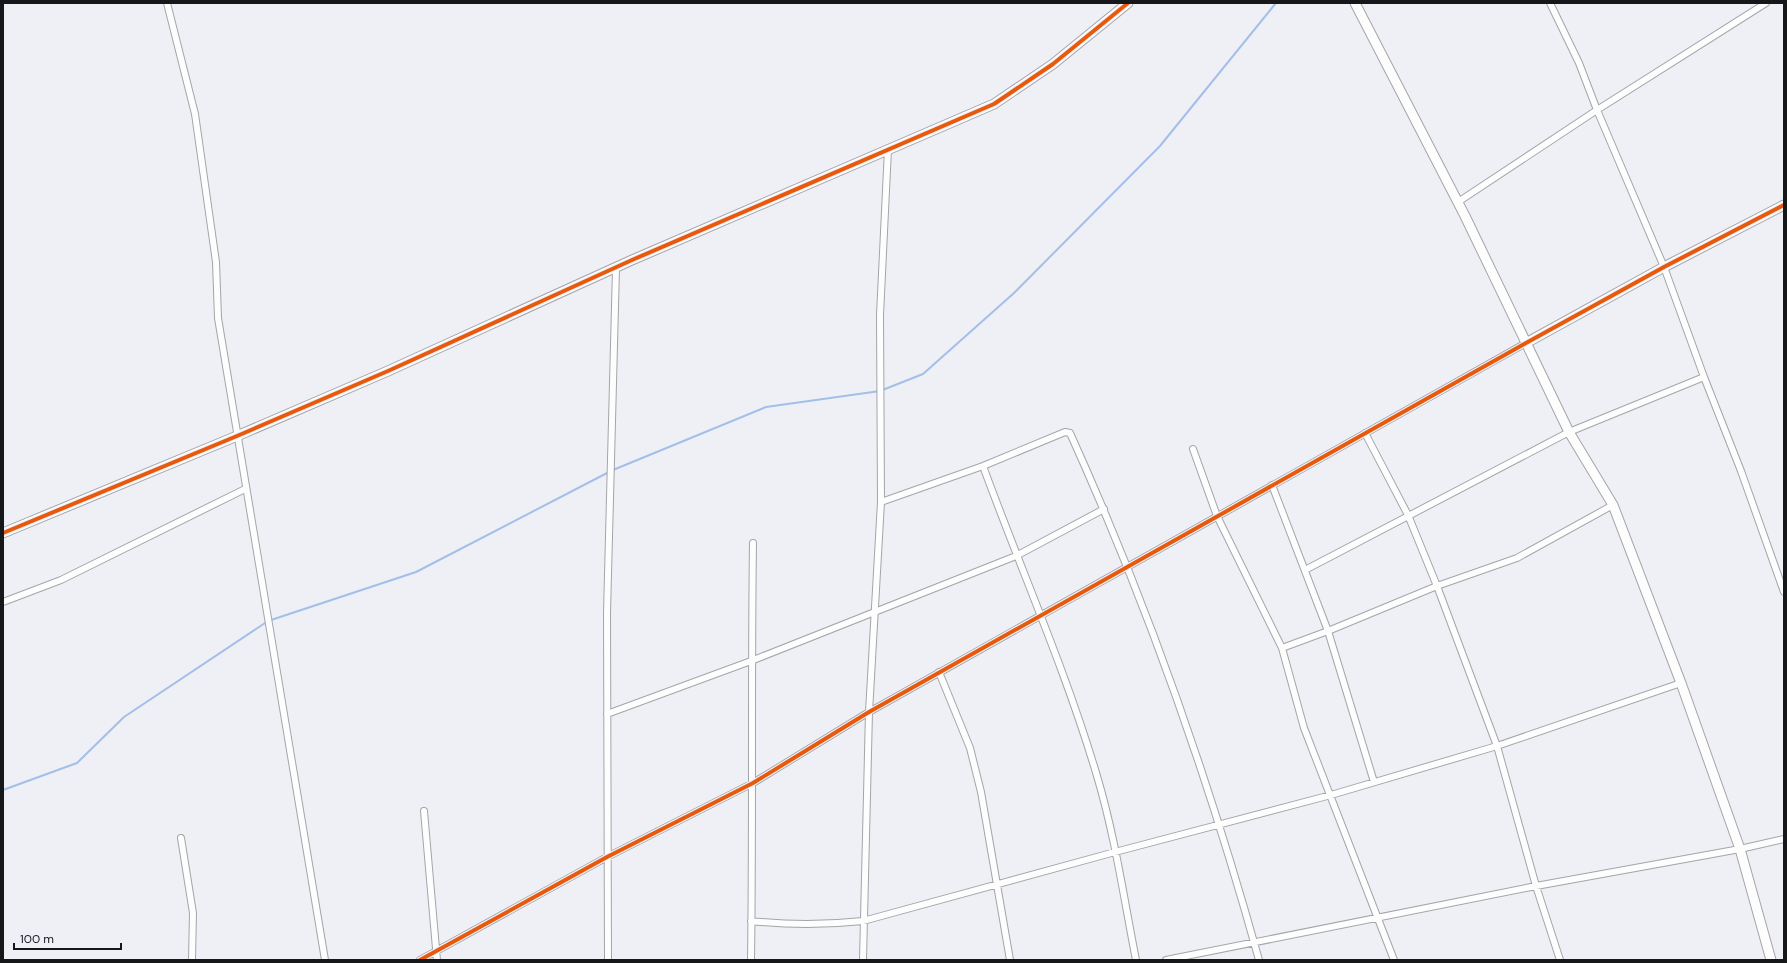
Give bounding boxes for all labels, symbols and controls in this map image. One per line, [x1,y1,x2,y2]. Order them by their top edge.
scale bar [14,925,121,951]
text: 100 m [20,931,54,947]

